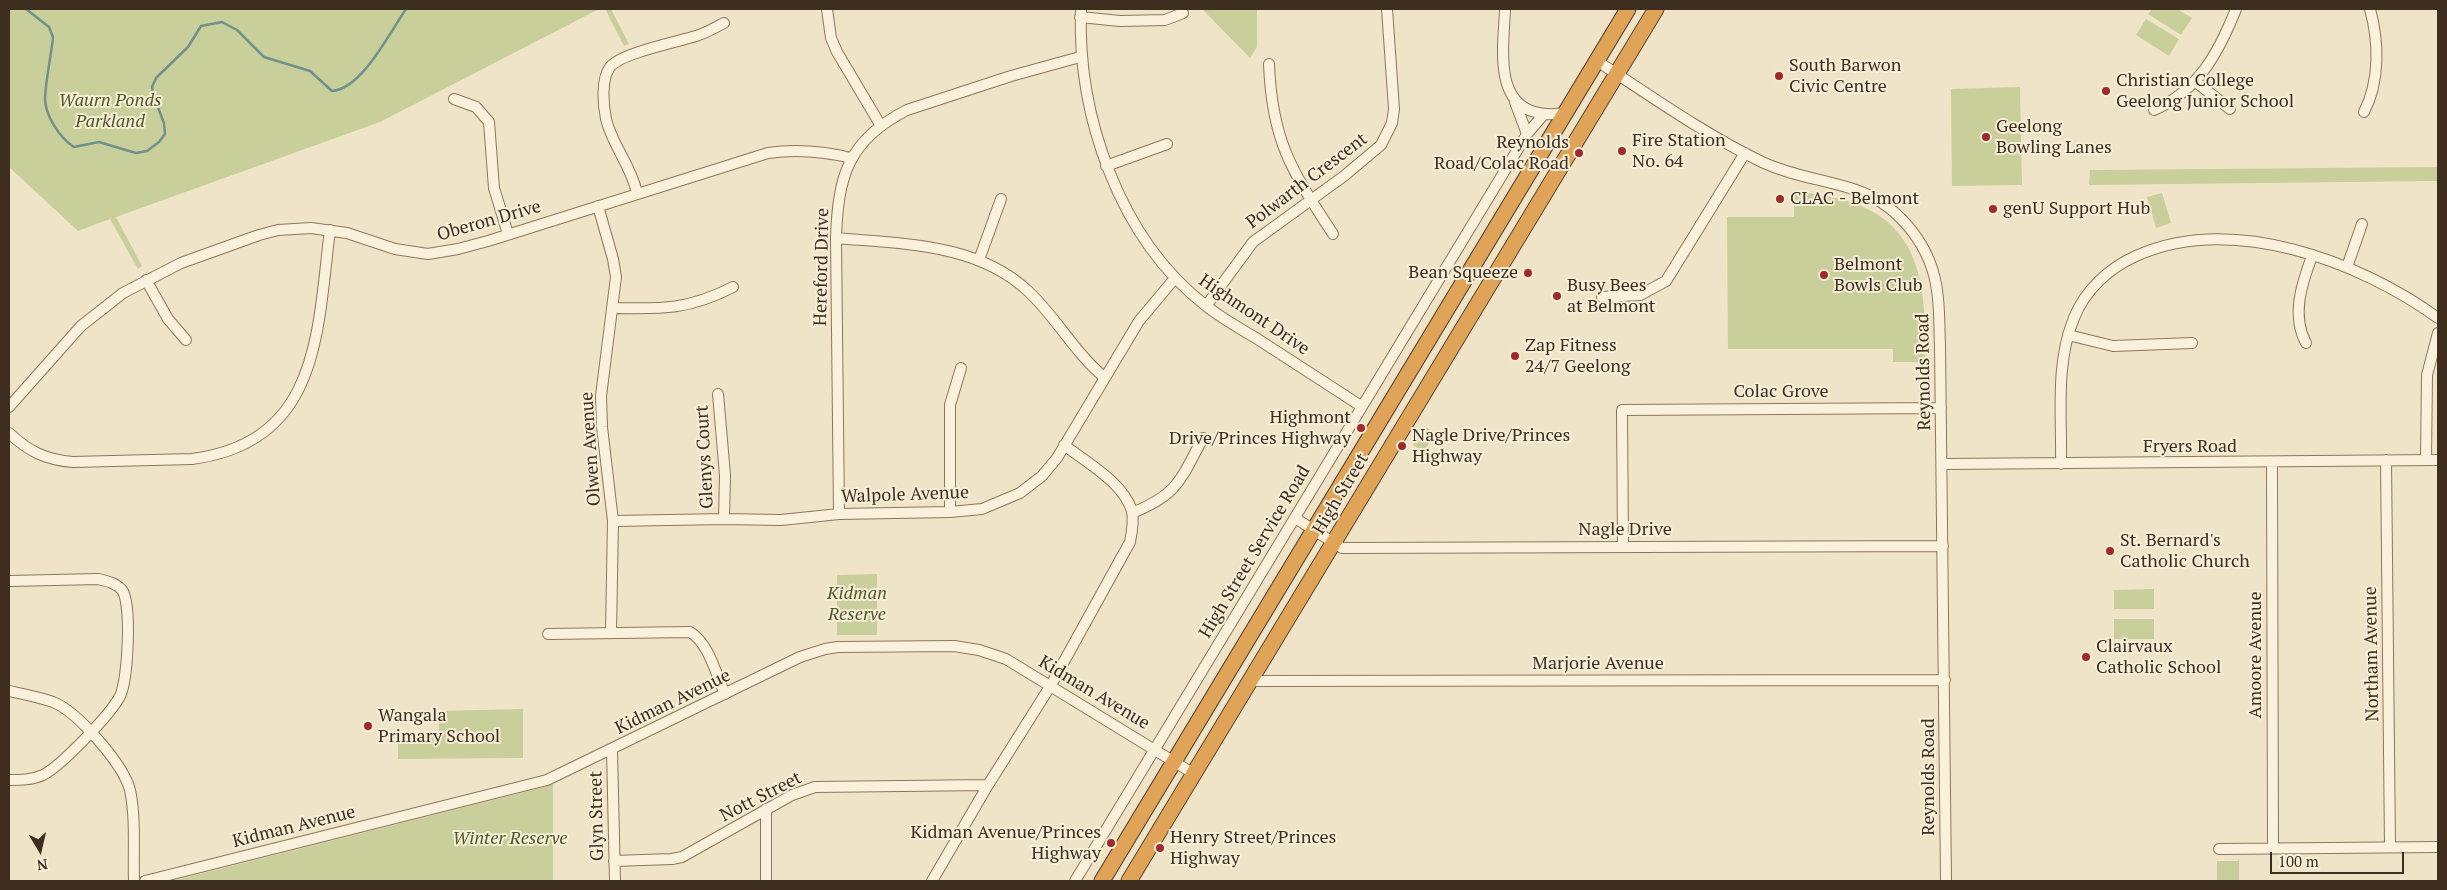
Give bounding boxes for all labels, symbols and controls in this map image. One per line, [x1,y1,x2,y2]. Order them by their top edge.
place label: South Barwon Civic Centre [1789,55,1901,98]
marker: South Barwon Civic Centre [1773,70,1785,82]
place label: Christian College Geelong Junior School [2116,70,2294,112]
marker: Christian College Geelong Junior School [2100,85,2112,97]
park label: Waurn Ponds Parkland [58,90,162,132]
place label: Geelong Bowling Lanes [1996,116,2112,158]
street label: Polwarth Crescent [1242,128,1372,234]
place label: Fire Station No. 64 [1632,130,1726,172]
marker: Geelong Bowling Lanes [1980,131,1992,143]
place label: Reynolds Road/Colac Road [1434,132,1569,174]
marker: Fire Station No. 64 [1616,145,1628,157]
marker: Reynolds Road/Colac Road [1573,147,1585,159]
place label: CLAC - Belmont [1790,188,1919,210]
marker: CLAC - Belmont [1774,193,1786,205]
street label: Oberon Drive [435,196,543,246]
place label: genU Support Hub [2003,198,2150,220]
marker: genU Support Hub [1987,203,1999,215]
street label: Hereford Drive [810,208,834,326]
place label: Belmont Bowls Club [1834,254,1923,296]
place label: Bean Squeeze [1408,262,1518,284]
marker: Bean Squeeze [1522,267,1534,279]
marker: Belmont Bowls Club [1818,269,1830,281]
street label: Highmont Drive [1195,270,1313,360]
place label: Busy Bees at Belmont [1567,275,1656,318]
marker: Busy Bees at Belmont [1551,290,1563,302]
street label: Reynolds Road [1912,313,1936,431]
place label: Zap Fitness 24/7 Geelong [1525,335,1630,378]
marker: Zap Fitness 24/7 Geelong [1509,350,1521,362]
street label: Colac Grove [1733,381,1829,403]
street label: Olwen Avenue [576,391,606,507]
street label: Glenys Court [691,405,719,509]
place label: Highmont Drive/Princes Highway [1169,407,1351,449]
marker: Highmont Drive/Princes Highway [1355,422,1367,434]
place label: Nagle Drive/Princes Highway [1412,425,1570,468]
street label: Fryers Road [2143,436,2237,458]
marker: Nagle Drive/Princes Highway [1396,440,1408,452]
street label: High Street [1308,449,1374,539]
street label: High Street Service Road [1195,462,1315,642]
street label: Walpole Avenue [841,482,969,508]
street label: Nagle Drive [1578,519,1672,541]
place label: St. Bernard's Catholic Church [2120,530,2250,572]
marker: St. Bernard's Catholic Church [2104,545,2116,557]
park label: Kidman Reserve [827,583,887,626]
street label: Northam Avenue [2360,586,2384,722]
street label: Amoore Avenue [2245,591,2267,719]
place label: Clairvaux Catholic School [2096,636,2221,679]
street label: Kidman Avenue [1035,651,1153,735]
marker: Clairvaux Catholic School [2080,651,2092,663]
street label: Marjorie Avenue [1532,653,1664,675]
street label: Kidman Avenue [612,665,734,739]
place label: Wangala Primary School [378,705,500,748]
street label: Reynolds Road [1918,718,1940,836]
marker: Wangala Primary School [362,720,374,732]
street label: Nott Street [717,767,805,827]
street label: Glyn Street [585,771,609,861]
street label: Kidman Avenue [230,801,358,853]
place label: Kidman Avenue/Princes Highway [911,822,1101,864]
north arrow [15,825,65,875]
place label: Henry Street/Princes Highway [1170,827,1336,870]
park label: Winter Reserve [453,828,567,850]
marker: Kidman Avenue/Princes Highway [1105,837,1117,849]
marker: Henry Street/Princes Highway [1154,842,1166,854]
scale bar [2272,842,2406,874]
text: 100 m [2278,851,2319,871]
text: N [36,855,49,876]

